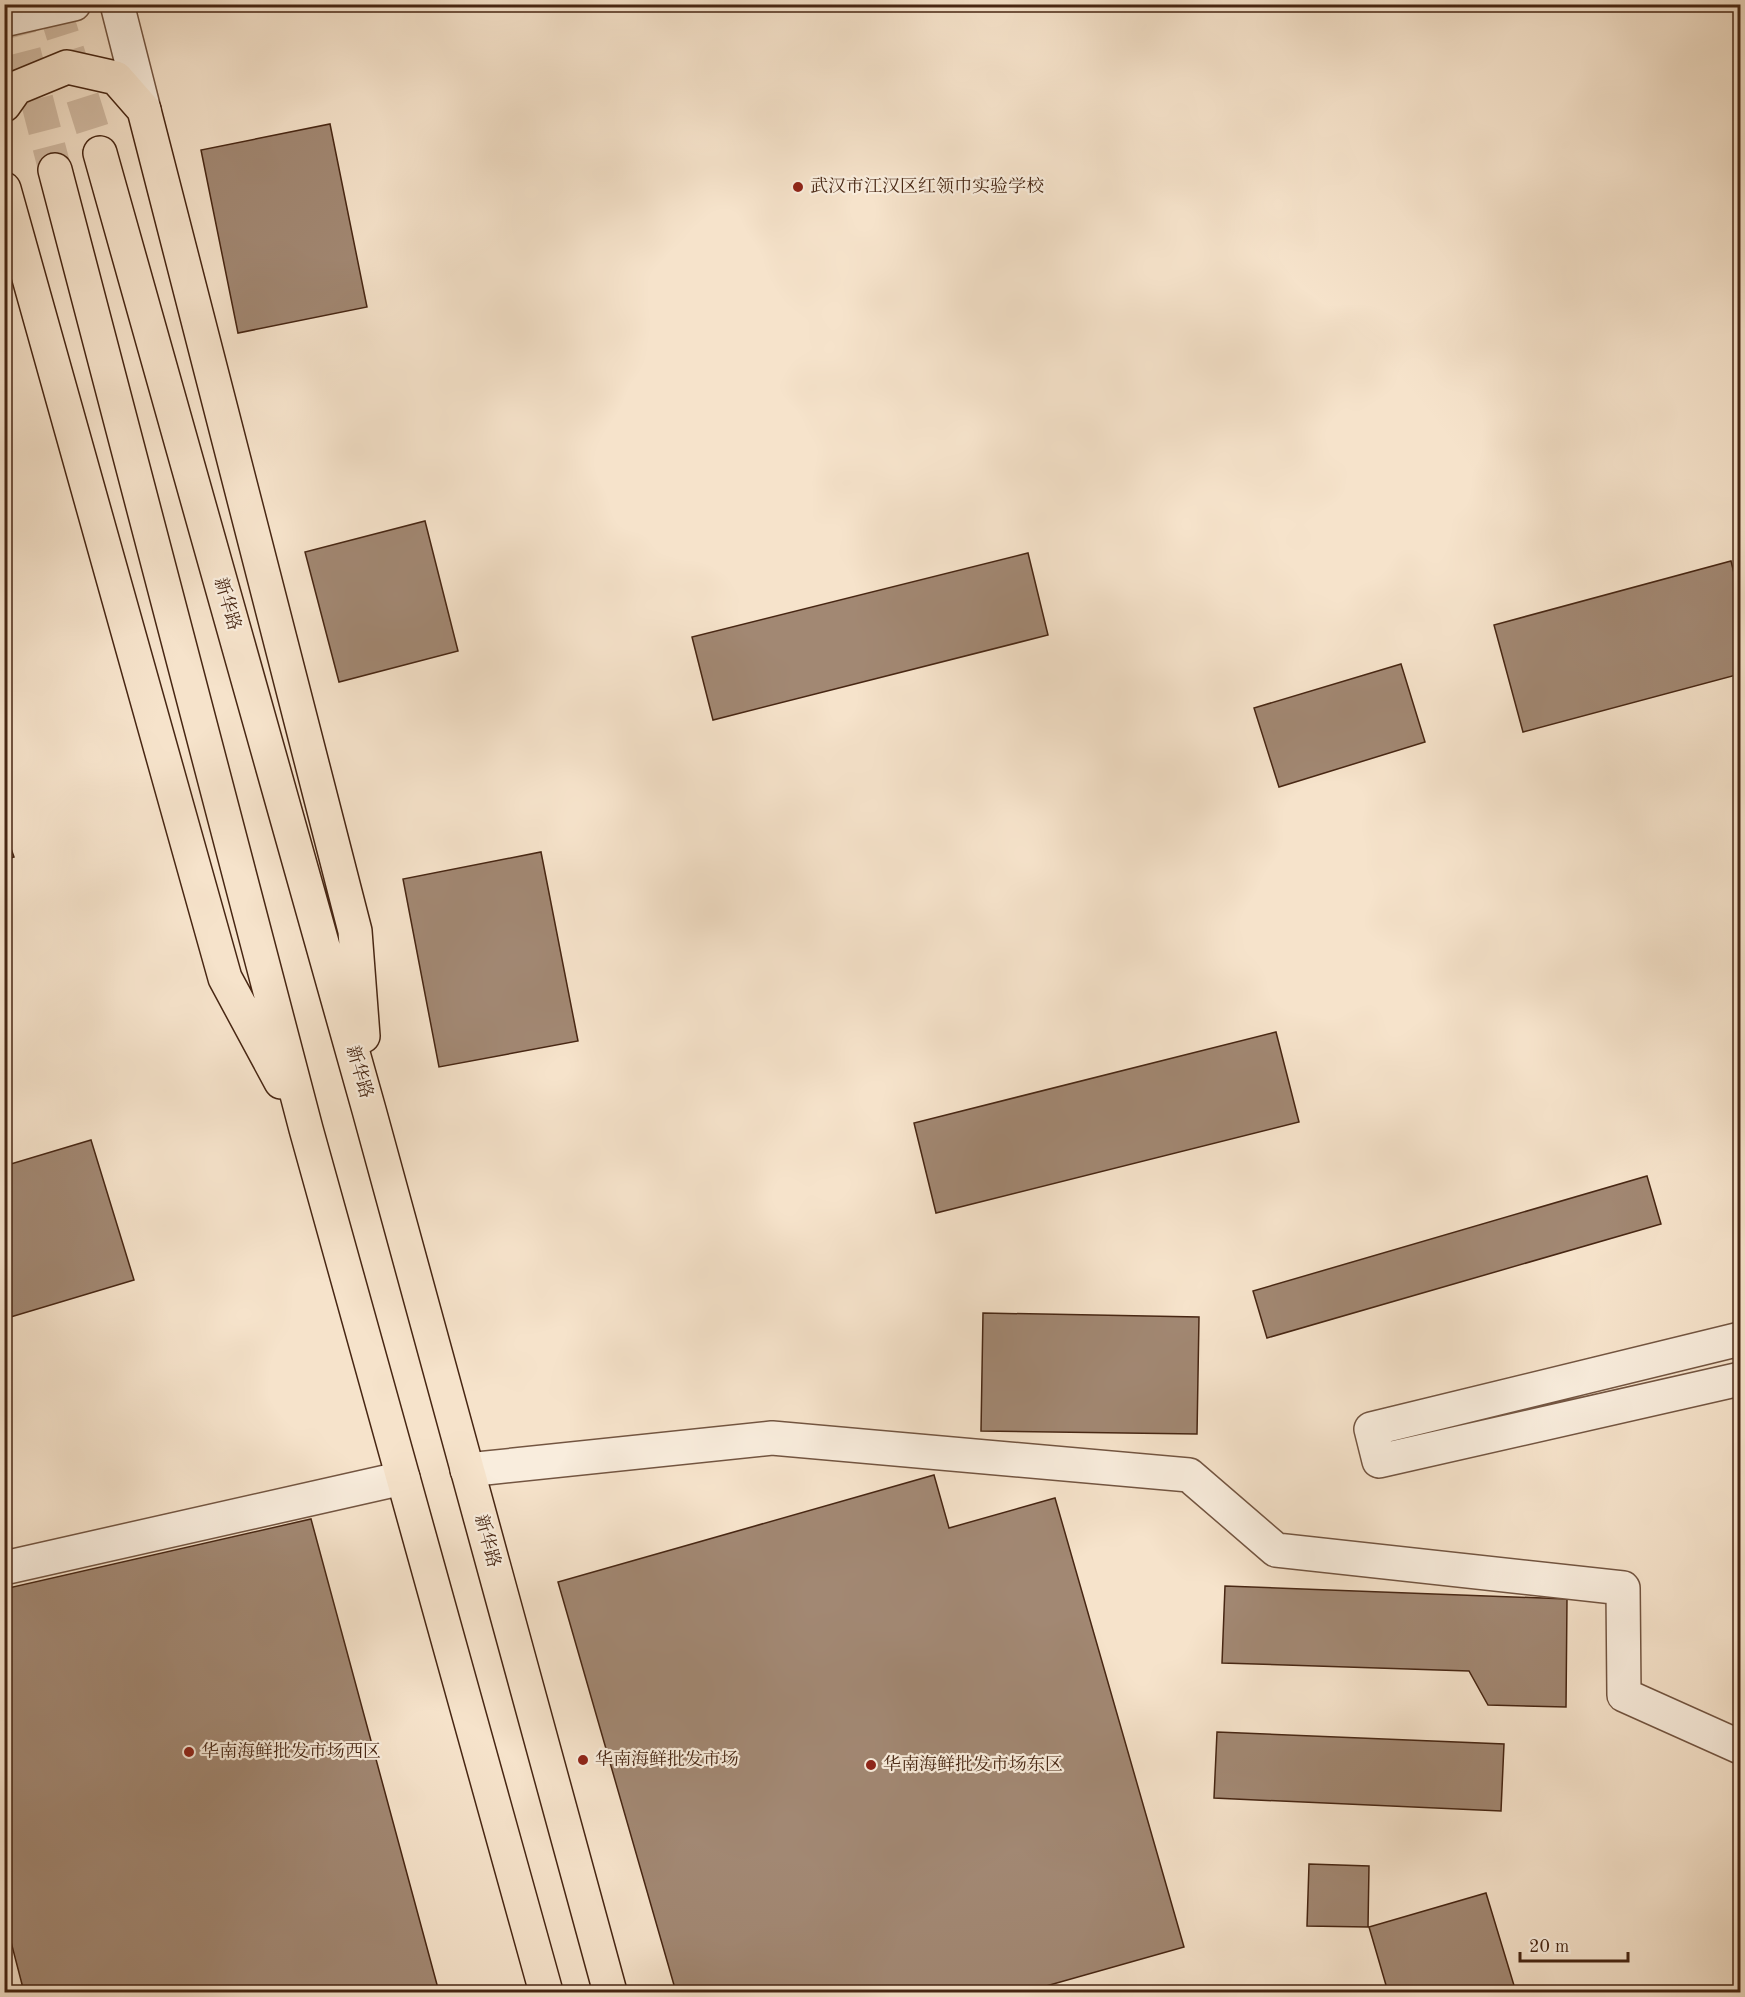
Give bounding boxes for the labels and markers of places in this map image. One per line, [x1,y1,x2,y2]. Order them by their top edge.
place label: 武汉市江汉区红领巾实验学校 [810,176,1044,196]
marker: 武汉市江汉区红领巾实验学校 [791,180,805,194]
place label: 华南海鲜批发市场西区 [201,1741,381,1761]
marker: 华南海鲜批发市场西区 [182,1745,196,1759]
place label: 华南海鲜批发市场 [595,1749,739,1769]
marker: 华南海鲜批发市场 [576,1753,590,1767]
place label: 华南海鲜批发市场东区 [883,1754,1063,1774]
marker: 华南海鲜批发市场东区 [864,1758,878,1772]

